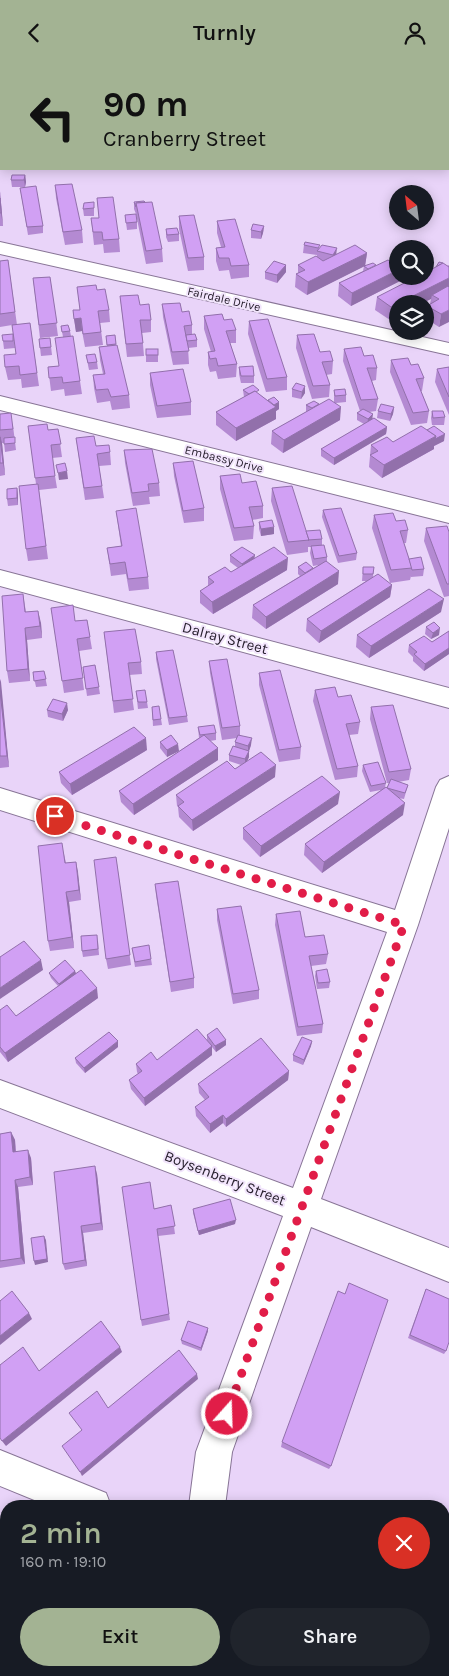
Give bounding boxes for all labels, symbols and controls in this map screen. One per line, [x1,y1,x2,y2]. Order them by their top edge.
icon: back [20,19,48,47]
icon: person [401,19,429,47]
text: Turnly [193,20,256,46]
text: 90 m [103,84,189,125]
icon: left [20,85,85,150]
text: Cranberry Street [103,126,266,152]
north arrow [389,185,434,230]
map controls [389,185,434,340]
button: search [389,240,434,285]
street label: Fairdale Drive [186,284,262,314]
button: layers [389,295,434,340]
street label: Embassy Drive [183,442,265,476]
street label: Dalray Street [180,618,270,658]
pin [34,795,76,837]
icon: arrive [41,802,69,830]
street label: Boysenberry Street [162,1147,288,1210]
position arrow [200,1387,252,1439]
text: 2 min [20,1515,102,1551]
button: close [378,1517,430,1569]
text: 160 m · 19:10 [20,1552,106,1571]
button: Exit [20,1608,220,1666]
button: Share [230,1608,430,1666]

